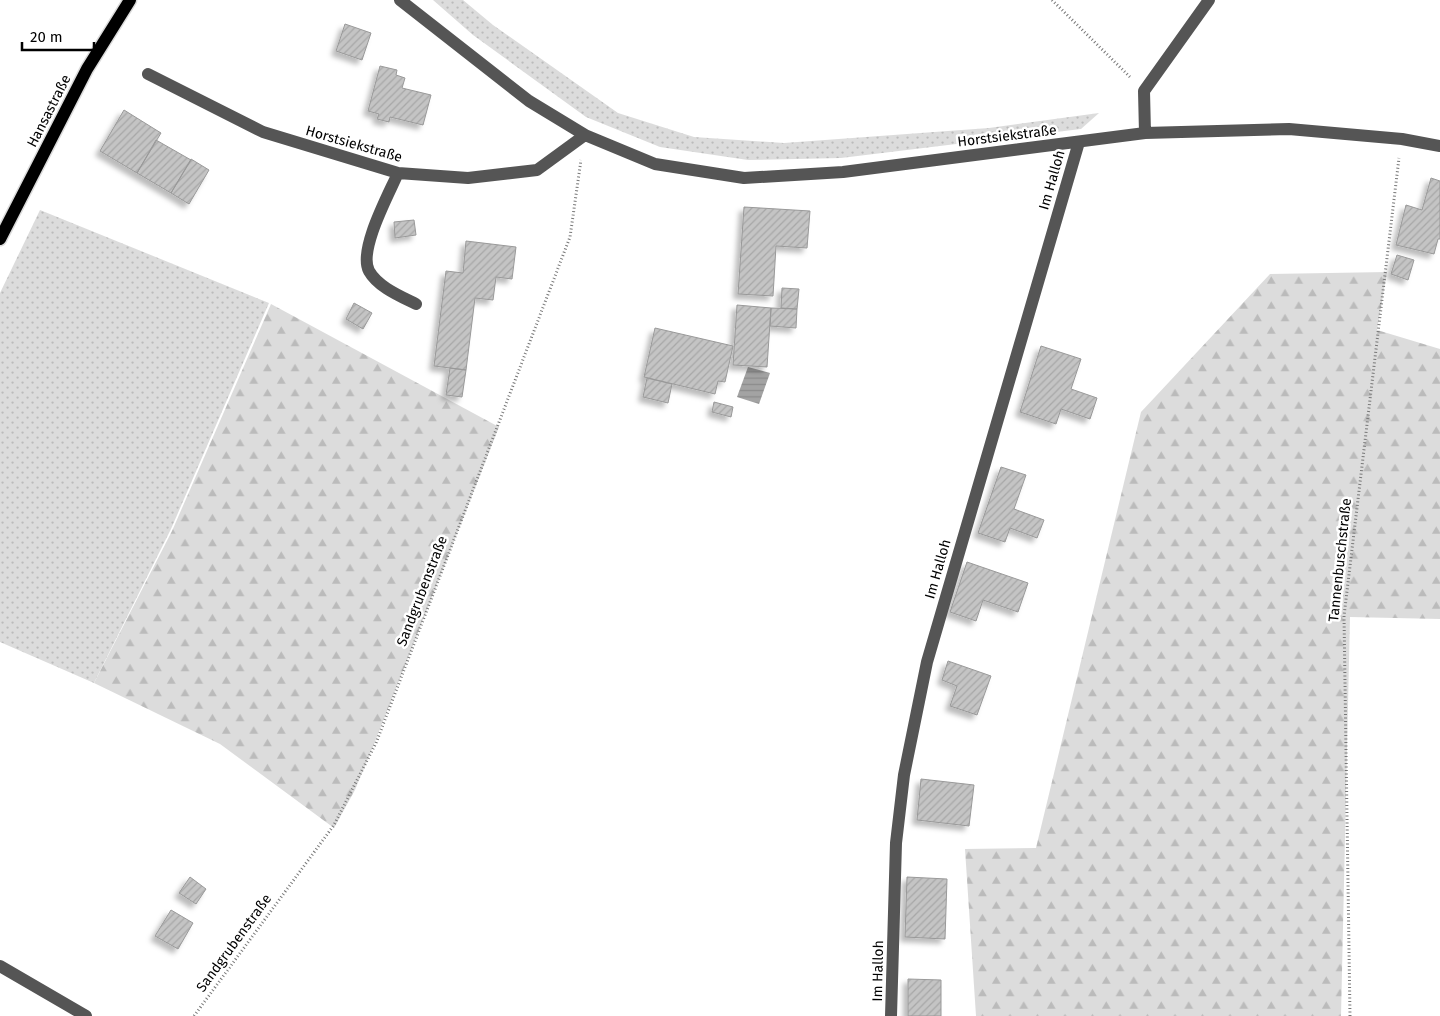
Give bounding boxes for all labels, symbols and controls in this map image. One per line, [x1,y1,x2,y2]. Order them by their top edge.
scale bar [22,20,95,52]
text: 20 m [30,28,63,46]
street label: Hansastraße [23,72,75,150]
street label: Horstsiekstraße [956,121,1058,151]
street label: Horstsiekstraße [304,122,404,166]
street label: Im Halloh [1035,148,1069,212]
street label: Tannenbuschstraße [1325,497,1355,623]
street label: Sandgrubenstraße [393,533,451,649]
street label: Im Halloh [921,537,955,601]
street label: Sandgrubenstraße [193,891,275,995]
street label: Im Halloh [869,940,887,1002]

